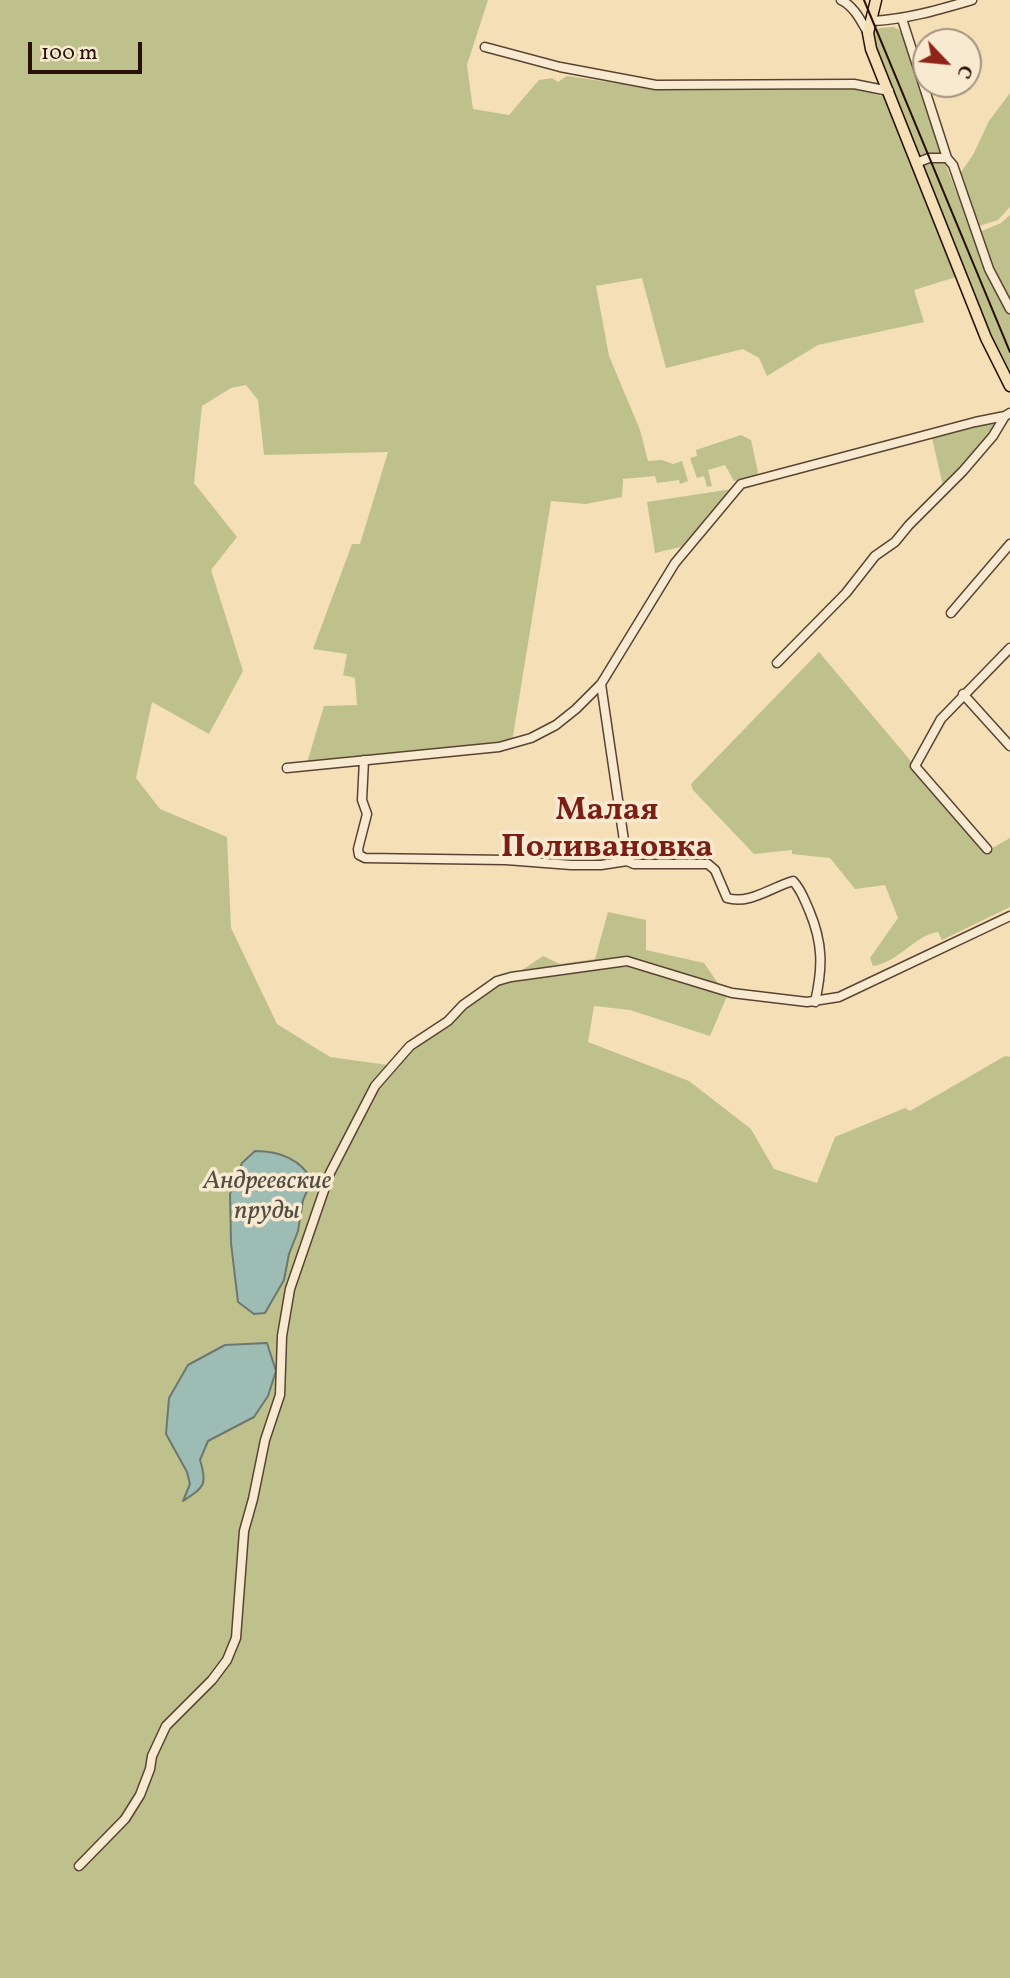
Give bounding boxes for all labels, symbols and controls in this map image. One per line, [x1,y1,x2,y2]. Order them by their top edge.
scale bar [32,28,145,72]
north arrow [912,28,982,98]
text: 100 m [41,39,98,68]
text: С [950,60,978,83]
district label: Малая Поливановка [501,794,713,869]
water label: Андреевские пруды [203,1167,331,1228]

